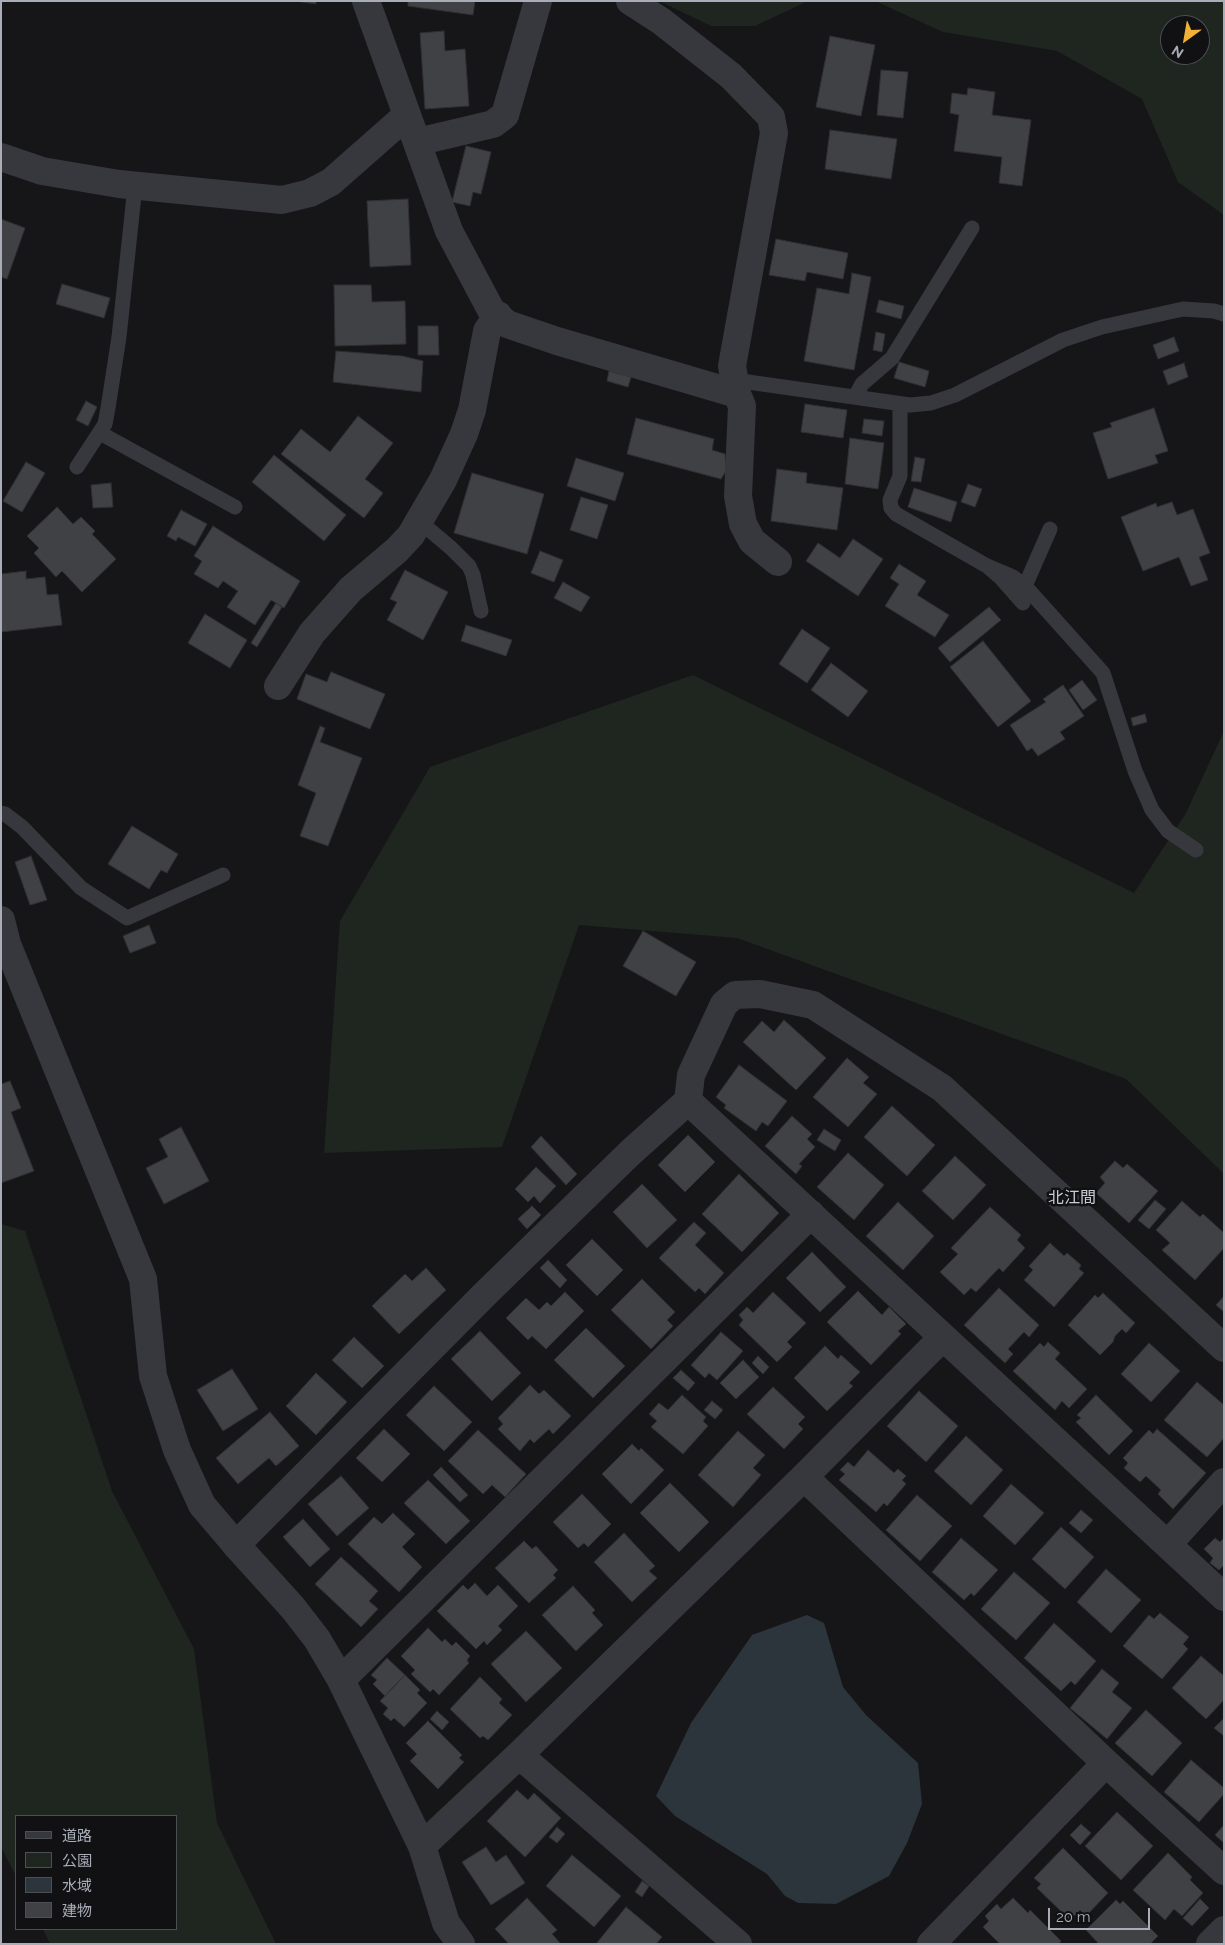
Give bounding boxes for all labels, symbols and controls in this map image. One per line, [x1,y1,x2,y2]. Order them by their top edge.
north arrow [1160,15,1210,65]
text: N [1169,42,1186,61]
district label: 北江間 [1048,1188,1096,1208]
legend [15,1815,178,1930]
text: 道路 [62,1827,92,1845]
text: 公園 [62,1852,92,1870]
text: 水域 [62,1877,92,1895]
scale bar [1050,1898,1152,1930]
text: 建物 [62,1902,92,1920]
text: 20 m [1056,1908,1091,1926]

